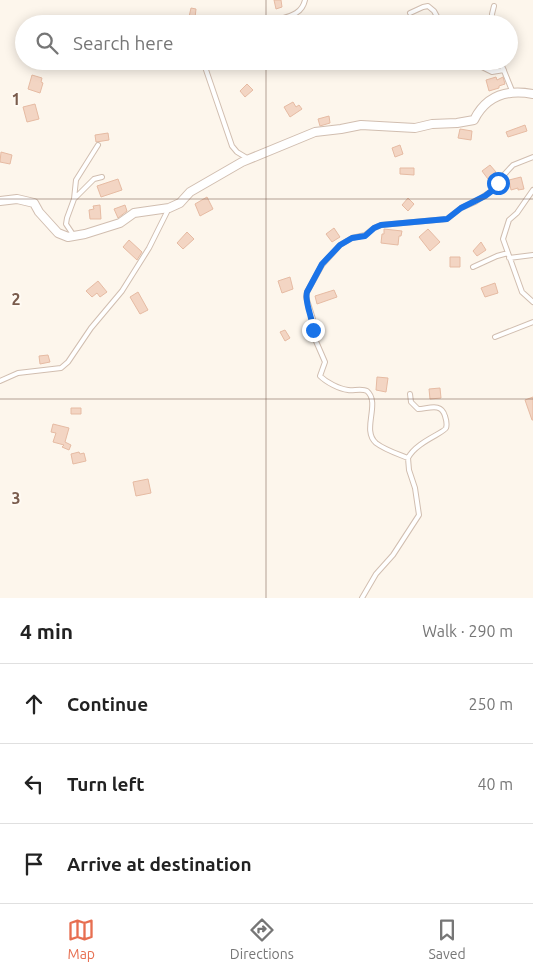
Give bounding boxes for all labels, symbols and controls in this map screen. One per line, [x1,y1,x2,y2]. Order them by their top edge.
search box [15,15,518,70]
icon: search [33,29,61,57]
text: Search here [73,32,173,54]
text: 1 [11,90,21,108]
route start [487,172,510,195]
text: 2 [11,290,21,308]
route end [302,319,325,342]
text: 3 [11,489,21,507]
text: 4 min [20,619,73,643]
text: Walk · 290 m [422,622,513,640]
icon: ahead [20,690,48,718]
text: Continue [67,693,148,715]
text: 250 m [468,695,513,713]
icon: left [20,770,48,798]
text: Turn left [67,773,145,795]
text: 40 m [477,775,513,793]
icon: arrive [20,850,48,878]
text: Arrive at destination [67,853,252,875]
tab: Map [67,916,95,962]
tab: Directions [230,916,294,962]
tab: Saved [428,916,466,962]

